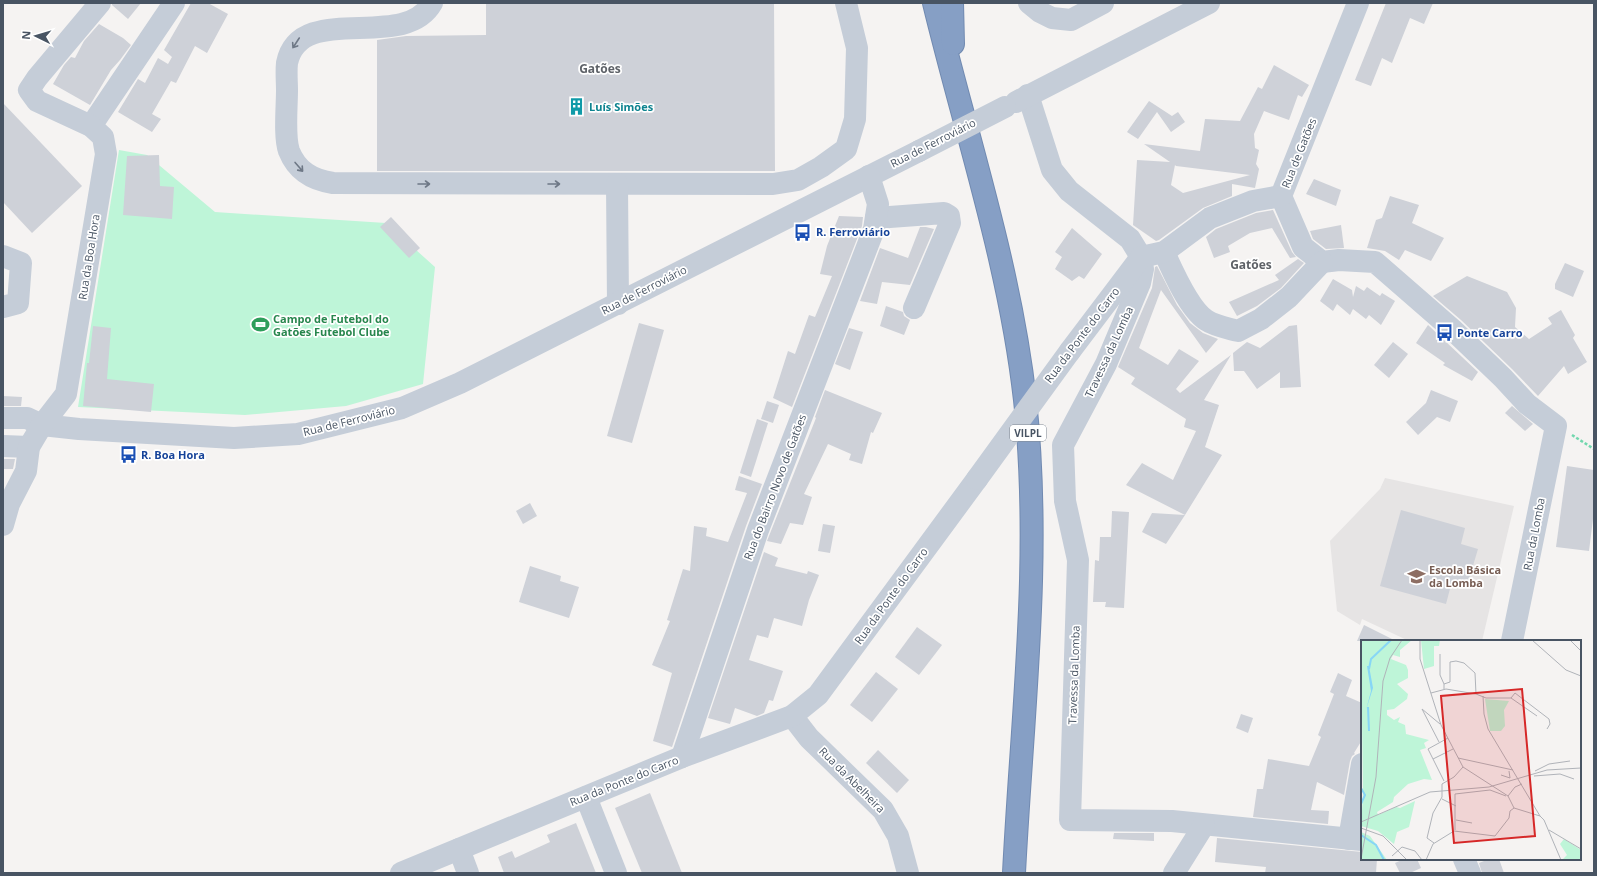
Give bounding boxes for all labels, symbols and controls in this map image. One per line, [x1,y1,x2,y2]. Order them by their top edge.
north arrow [16,16,56,56]
text: N [18,30,33,40]
one-way arrow [291,37,299,49]
district label: Gatões [579,60,621,77]
building icon: Luís Simões [566,97,586,117]
place label: Luís Simões [589,99,654,114]
street label: Rua de Ferroviário [887,114,978,171]
street label: Rua de Gatões [1278,116,1319,190]
one-way arrow [295,162,304,173]
one-way arrow [417,180,430,188]
one-way arrow [547,180,560,188]
street label: Rua da Boa Hora [74,213,103,301]
bus stop icon: R. Ferroviário [793,222,813,242]
place label: R. Ferroviário [816,224,890,239]
district label: Gatões [1230,256,1272,273]
street label: Rua de Ferroviário [598,261,689,318]
street label: Rua da Ponte do Carro [1041,284,1123,386]
street label: Travessa da Lomba [1081,304,1136,400]
place label: Campo de Futebol do Gatões Futebol Clube [273,311,390,339]
sports icon: Campo de Futebol do Gatões Futebol Clube [250,315,270,335]
bus stop icon: Ponte Carro [1434,323,1454,343]
place label: Ponte Carro [1457,325,1523,340]
street label: Rua de Ferroviário [301,402,397,439]
street label: Rua do Bairro Novo de Gatões [740,412,809,562]
road number: VILPL [1010,425,1046,441]
bus stop icon: R. Boa Hora [118,445,138,465]
place label: R. Boa Hora [141,447,205,462]
street label: Rua da Lomba [1519,496,1548,571]
street label: Rua da Ponte do Carro [850,544,931,647]
place label: Escola Básica da Lomba [1429,562,1501,590]
school or university icon: Escola Básica da Lomba [1406,566,1426,586]
street label: Travessa da Lomba [1064,625,1083,725]
inset map [1361,640,1581,860]
street label: Rua da Abelheira [816,744,888,816]
street label: Rua da Ponte do Carro [567,752,681,809]

